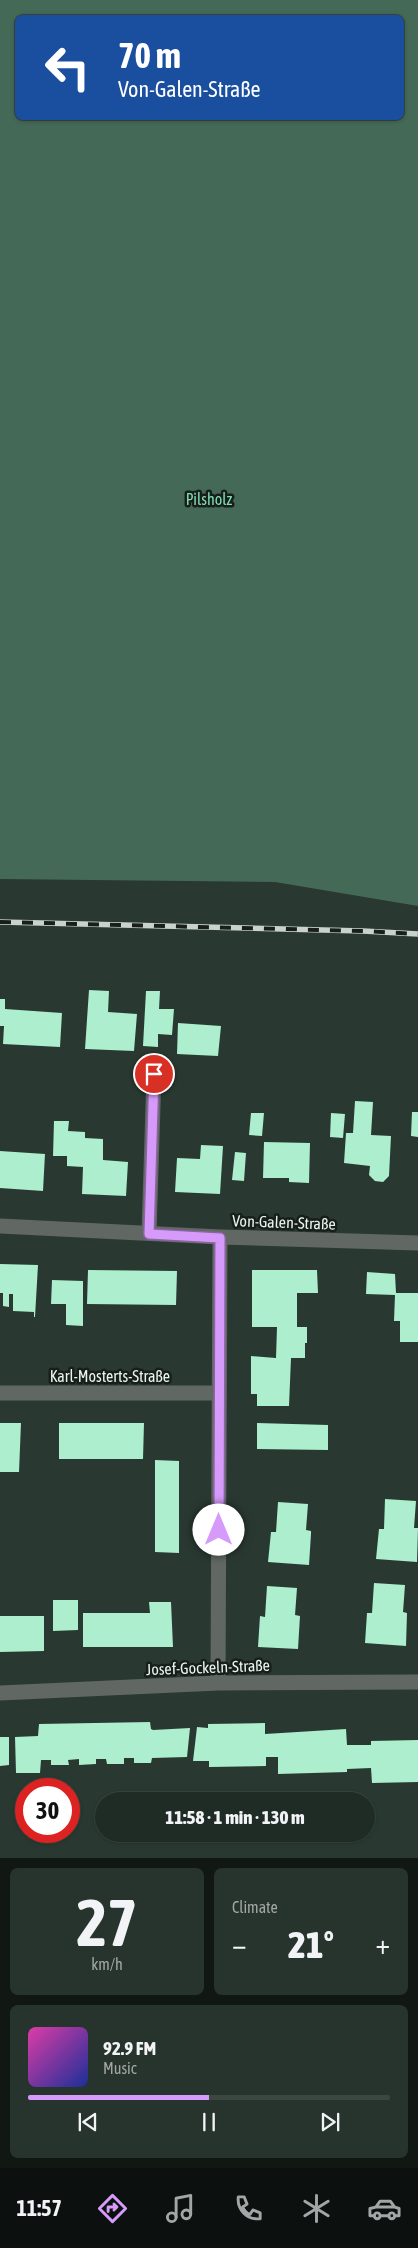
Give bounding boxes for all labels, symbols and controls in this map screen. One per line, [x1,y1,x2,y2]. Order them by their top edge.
icon: left [35,35,100,100]
text: 70 m [118,35,181,75]
text: Von-Galen-Straße [118,76,260,102]
park label: Pilsholz [186,490,232,508]
pin [133,1053,175,1095]
icon: arrive [140,1060,168,1088]
street label: Von-Galen-Straße [232,1211,336,1233]
street label: Karl-Mosterts-Straße [50,1367,170,1385]
position arrow [192,1503,244,1555]
street label: Josef-Gockeln-Straße [146,1656,270,1678]
speed limit sign: 30 [15,1778,80,1843]
text: 11:58 · 1 min · 130 m [165,1806,305,1828]
text: 27 [76,1885,138,1960]
text: Climate [232,1898,278,1916]
text: 21° [288,1923,334,1966]
text: − [232,1928,247,1960]
text: + [375,1928,390,1960]
text: km/h [91,1955,123,1973]
text: 92.9 FM [103,2037,156,2059]
text: Music [103,2059,137,2077]
icon: previous [74,2108,102,2136]
icon: pause [195,2108,223,2136]
icon: next [316,2108,344,2136]
icon: directions [95,2191,130,2226]
icon: music [163,2191,198,2226]
icon: phone [231,2191,266,2226]
icon: climate [299,2191,334,2226]
icon: car [367,2191,402,2226]
text: 11:57 [16,2195,62,2221]

